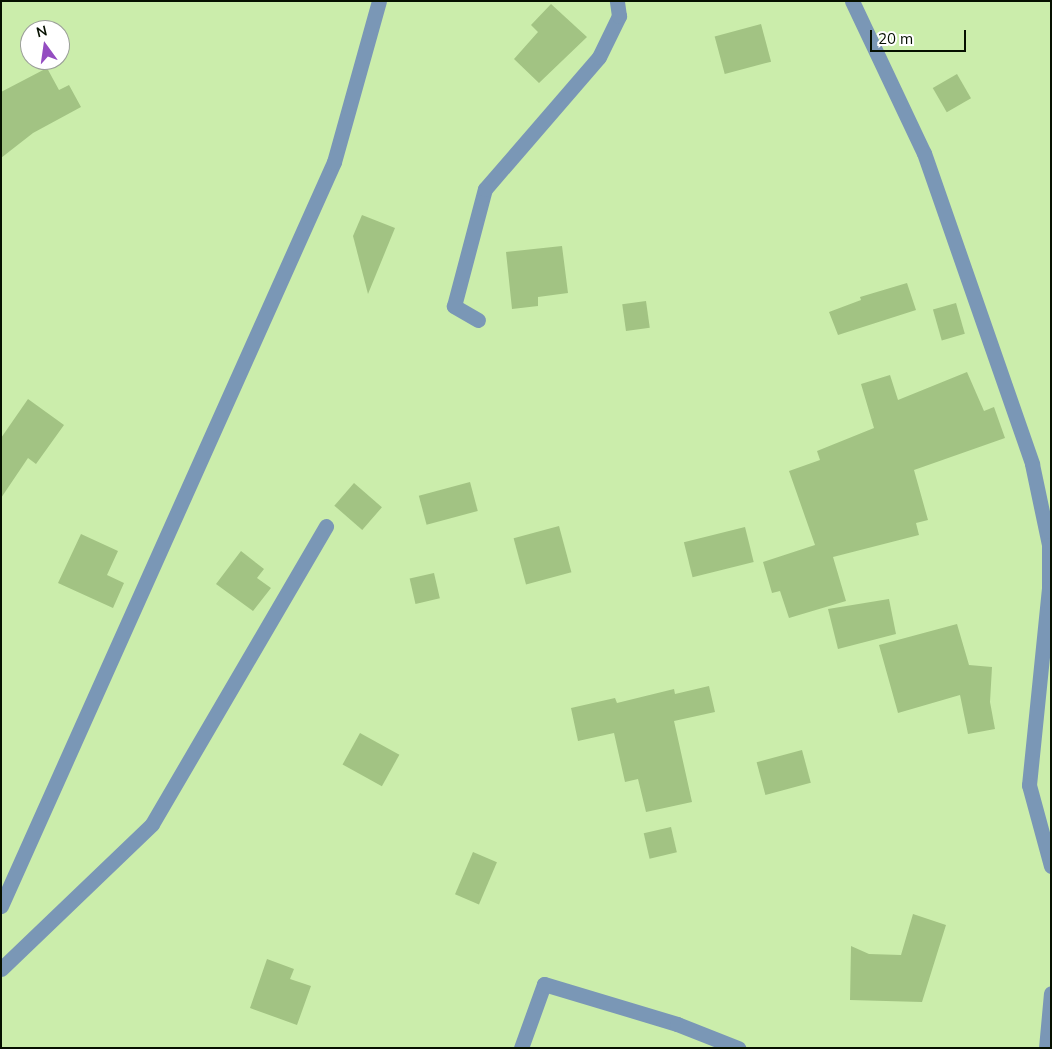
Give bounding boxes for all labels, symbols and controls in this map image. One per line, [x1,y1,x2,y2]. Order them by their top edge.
north arrow [20,20,70,70]
scale bar [872,20,968,52]
text: N [34,21,49,41]
text: 20 m [878,29,913,48]

